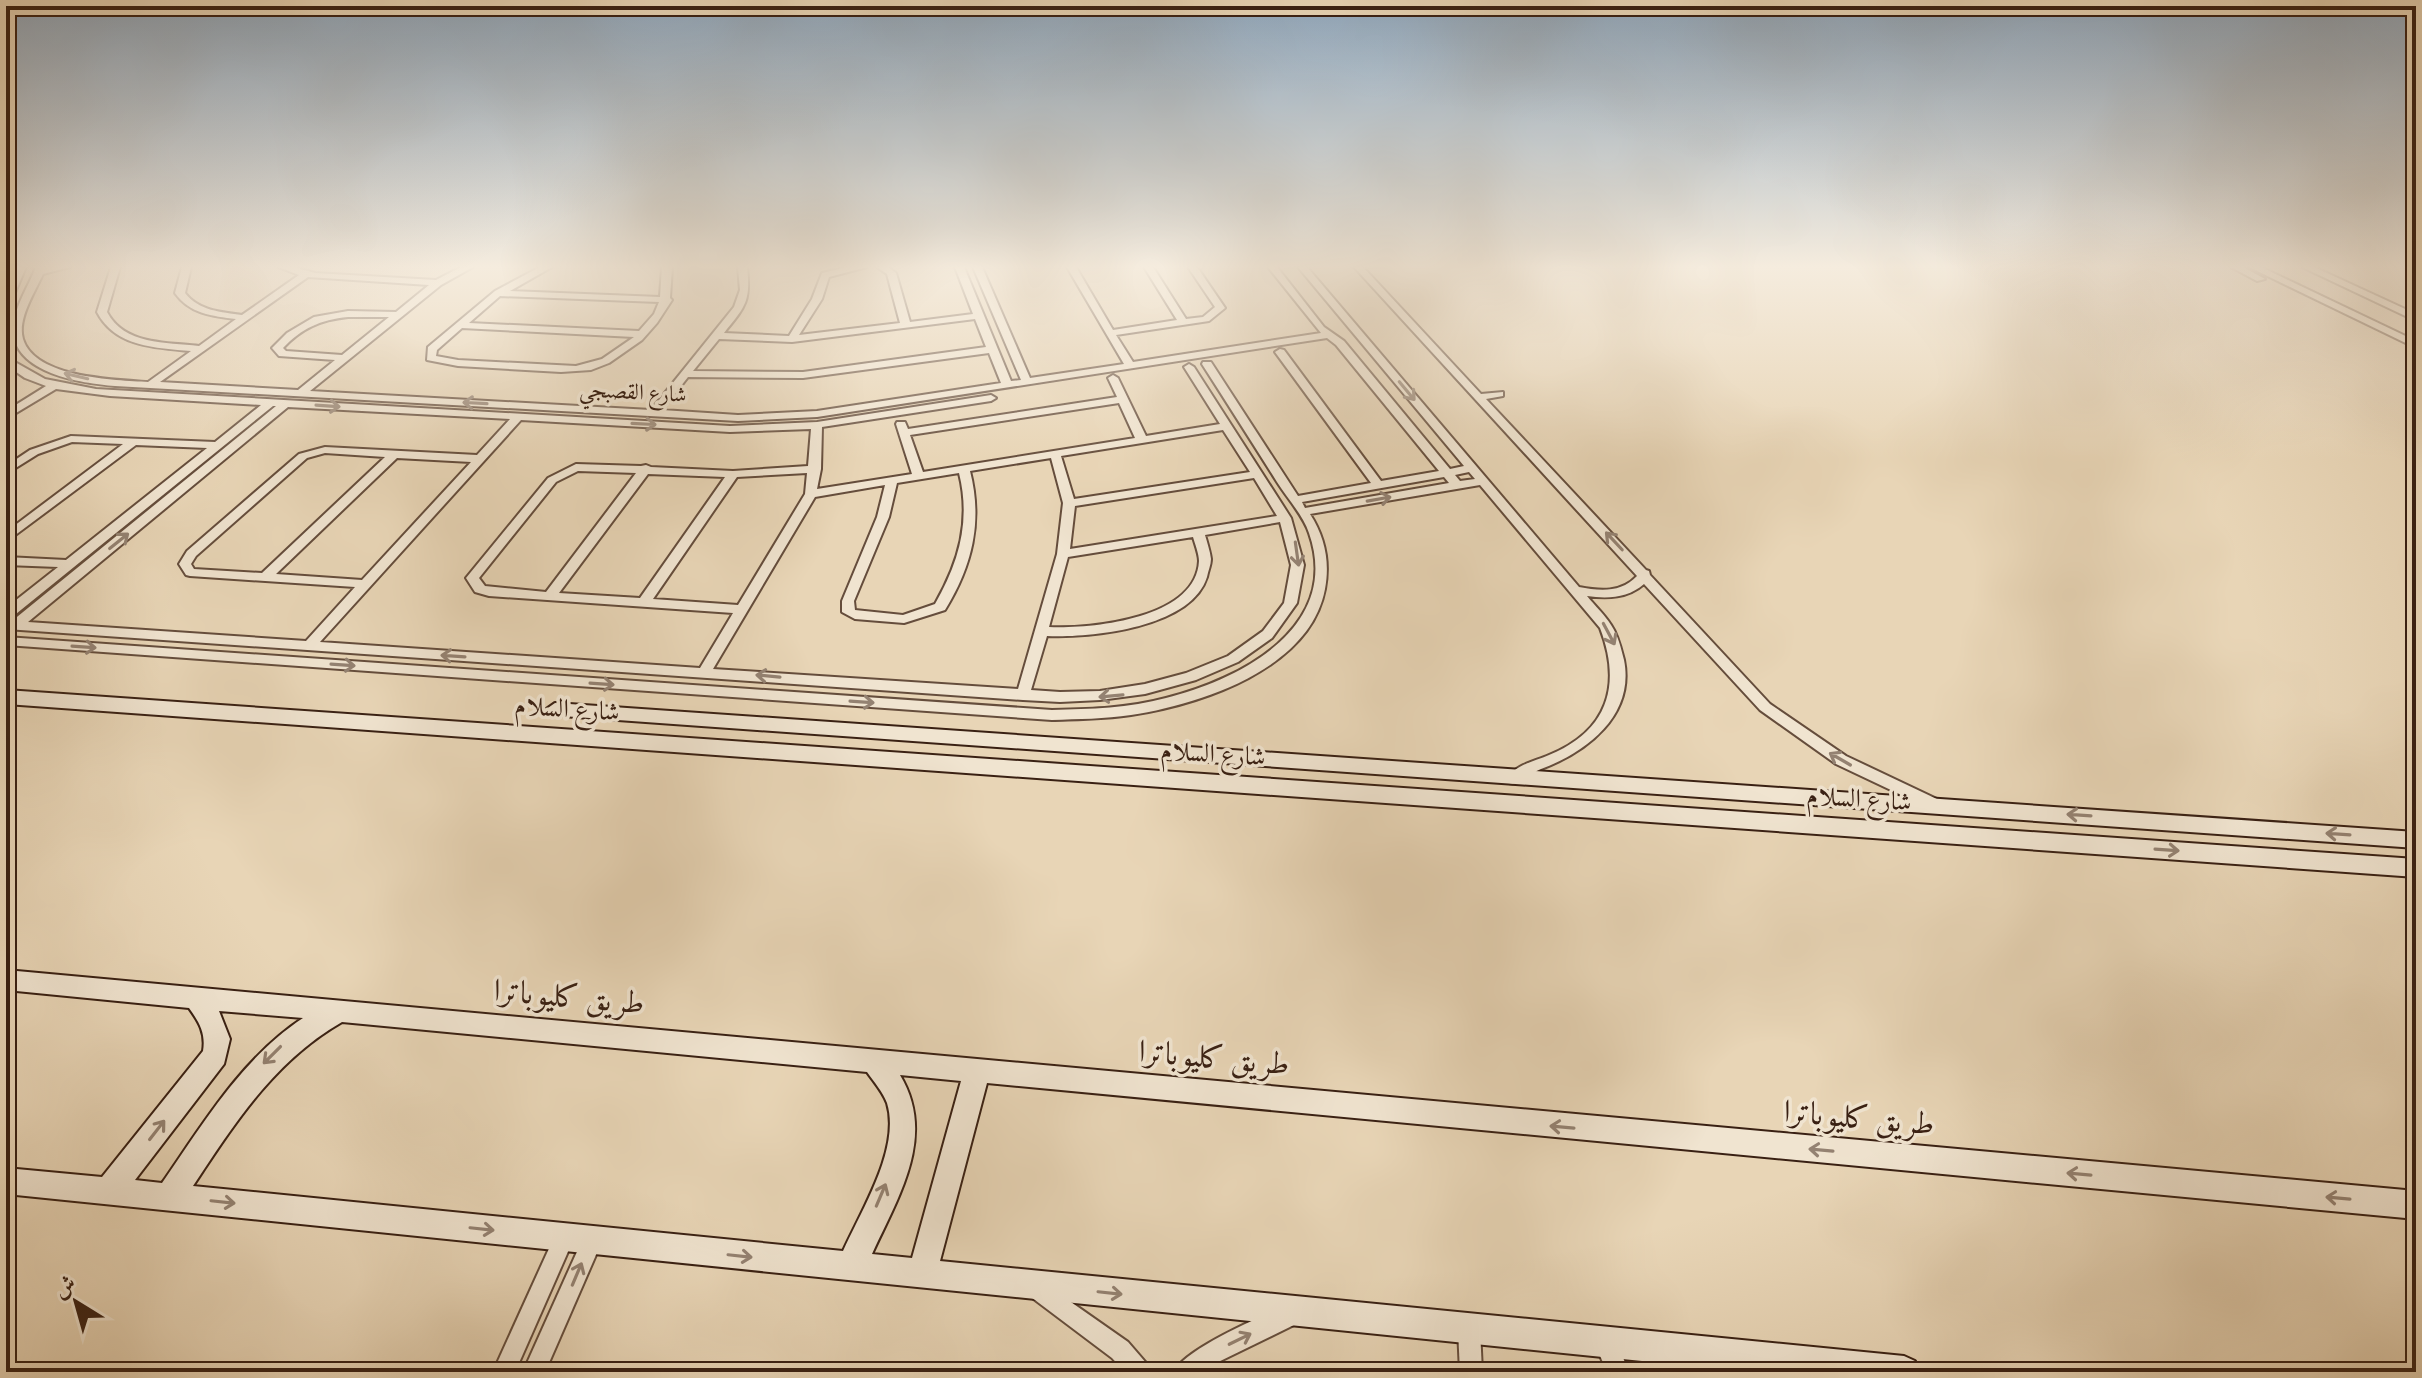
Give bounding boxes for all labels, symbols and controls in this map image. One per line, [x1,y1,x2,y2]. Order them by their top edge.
one-way arrow [64,368,90,383]
street label: شارع القصبجي [578,375,687,415]
one-way arrow [1398,380,1416,401]
one-way arrow [462,395,489,410]
one-way arrow [314,399,341,414]
one-way arrow [630,416,657,431]
one-way arrow [1366,491,1391,506]
one-way arrow [1605,531,1624,551]
one-way arrow [108,532,128,550]
one-way arrow [1290,541,1305,566]
one-way arrow [1601,621,1617,645]
one-way arrow [70,640,97,655]
one-way arrow [440,648,467,663]
one-way arrow [329,658,356,673]
one-way arrow [755,668,782,683]
one-way arrow [589,677,615,692]
street label: شارع السلام [513,689,621,735]
one-way arrow [1099,689,1125,704]
one-way arrow [848,695,875,710]
street label: شارع السلام [1159,734,1267,780]
one-way arrow [1829,751,1853,766]
street label: شارع السلام [1805,779,1913,825]
one-way arrow [2066,807,2093,822]
one-way arrow [2325,826,2352,841]
one-way arrow [2153,843,2180,858]
street label: طريق كليوباترا [492,970,646,1024]
street label: طريق كليوباترا [1137,1031,1291,1085]
one-way arrow [263,1045,283,1065]
street label: طريق كليوباترا [1782,1091,1936,1145]
one-way arrow [1549,1119,1576,1134]
one-way arrow [149,1120,166,1141]
one-way arrow [1808,1143,1834,1158]
one-way arrow [2066,1167,2093,1182]
one-way arrow [875,1183,890,1208]
one-way arrow [2325,1190,2352,1205]
one-way arrow [209,1195,236,1210]
one-way arrow [468,1222,495,1237]
one-way arrow [726,1248,753,1263]
north arrow [36,1262,116,1342]
one-way arrow [571,1262,586,1287]
text: ش [47,1269,82,1305]
one-way arrow [1096,1285,1123,1300]
one-way arrow [1227,1331,1251,1347]

